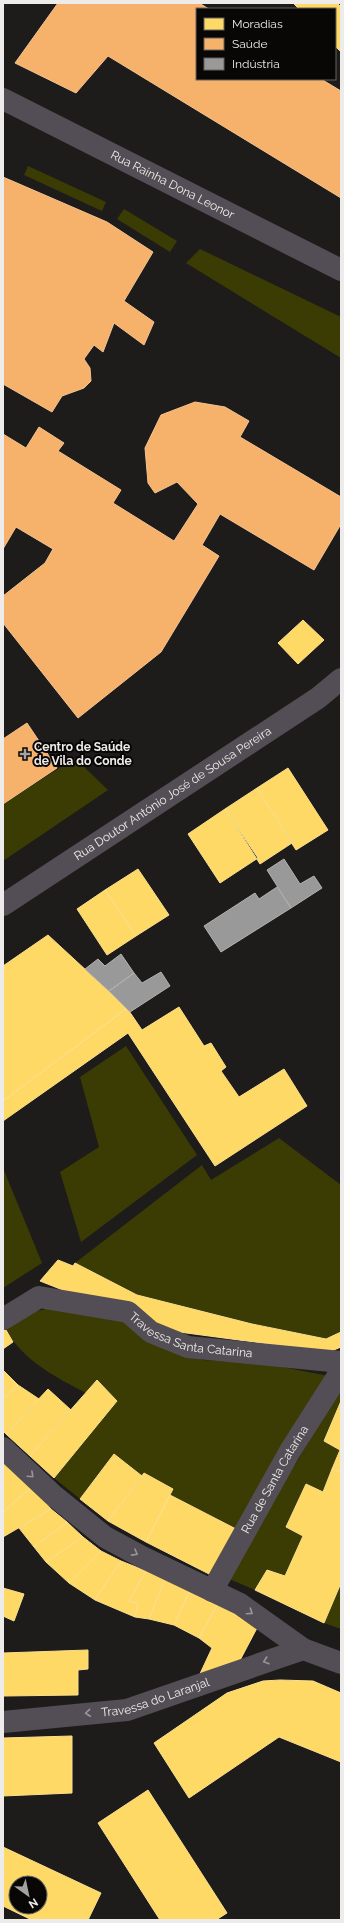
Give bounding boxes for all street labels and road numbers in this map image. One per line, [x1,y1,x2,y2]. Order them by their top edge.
street label: Rua Rainha Dona Leonor [108,148,237,222]
street label: Rua Doutor António José de Sousa Pereira [72,724,274,863]
street label: Travessa Santa Catarina [126,1309,253,1360]
street label: Rua de Santa Catarina [238,1423,311,1536]
street label: Travessa do Laranjal [101,1675,212,1719]

